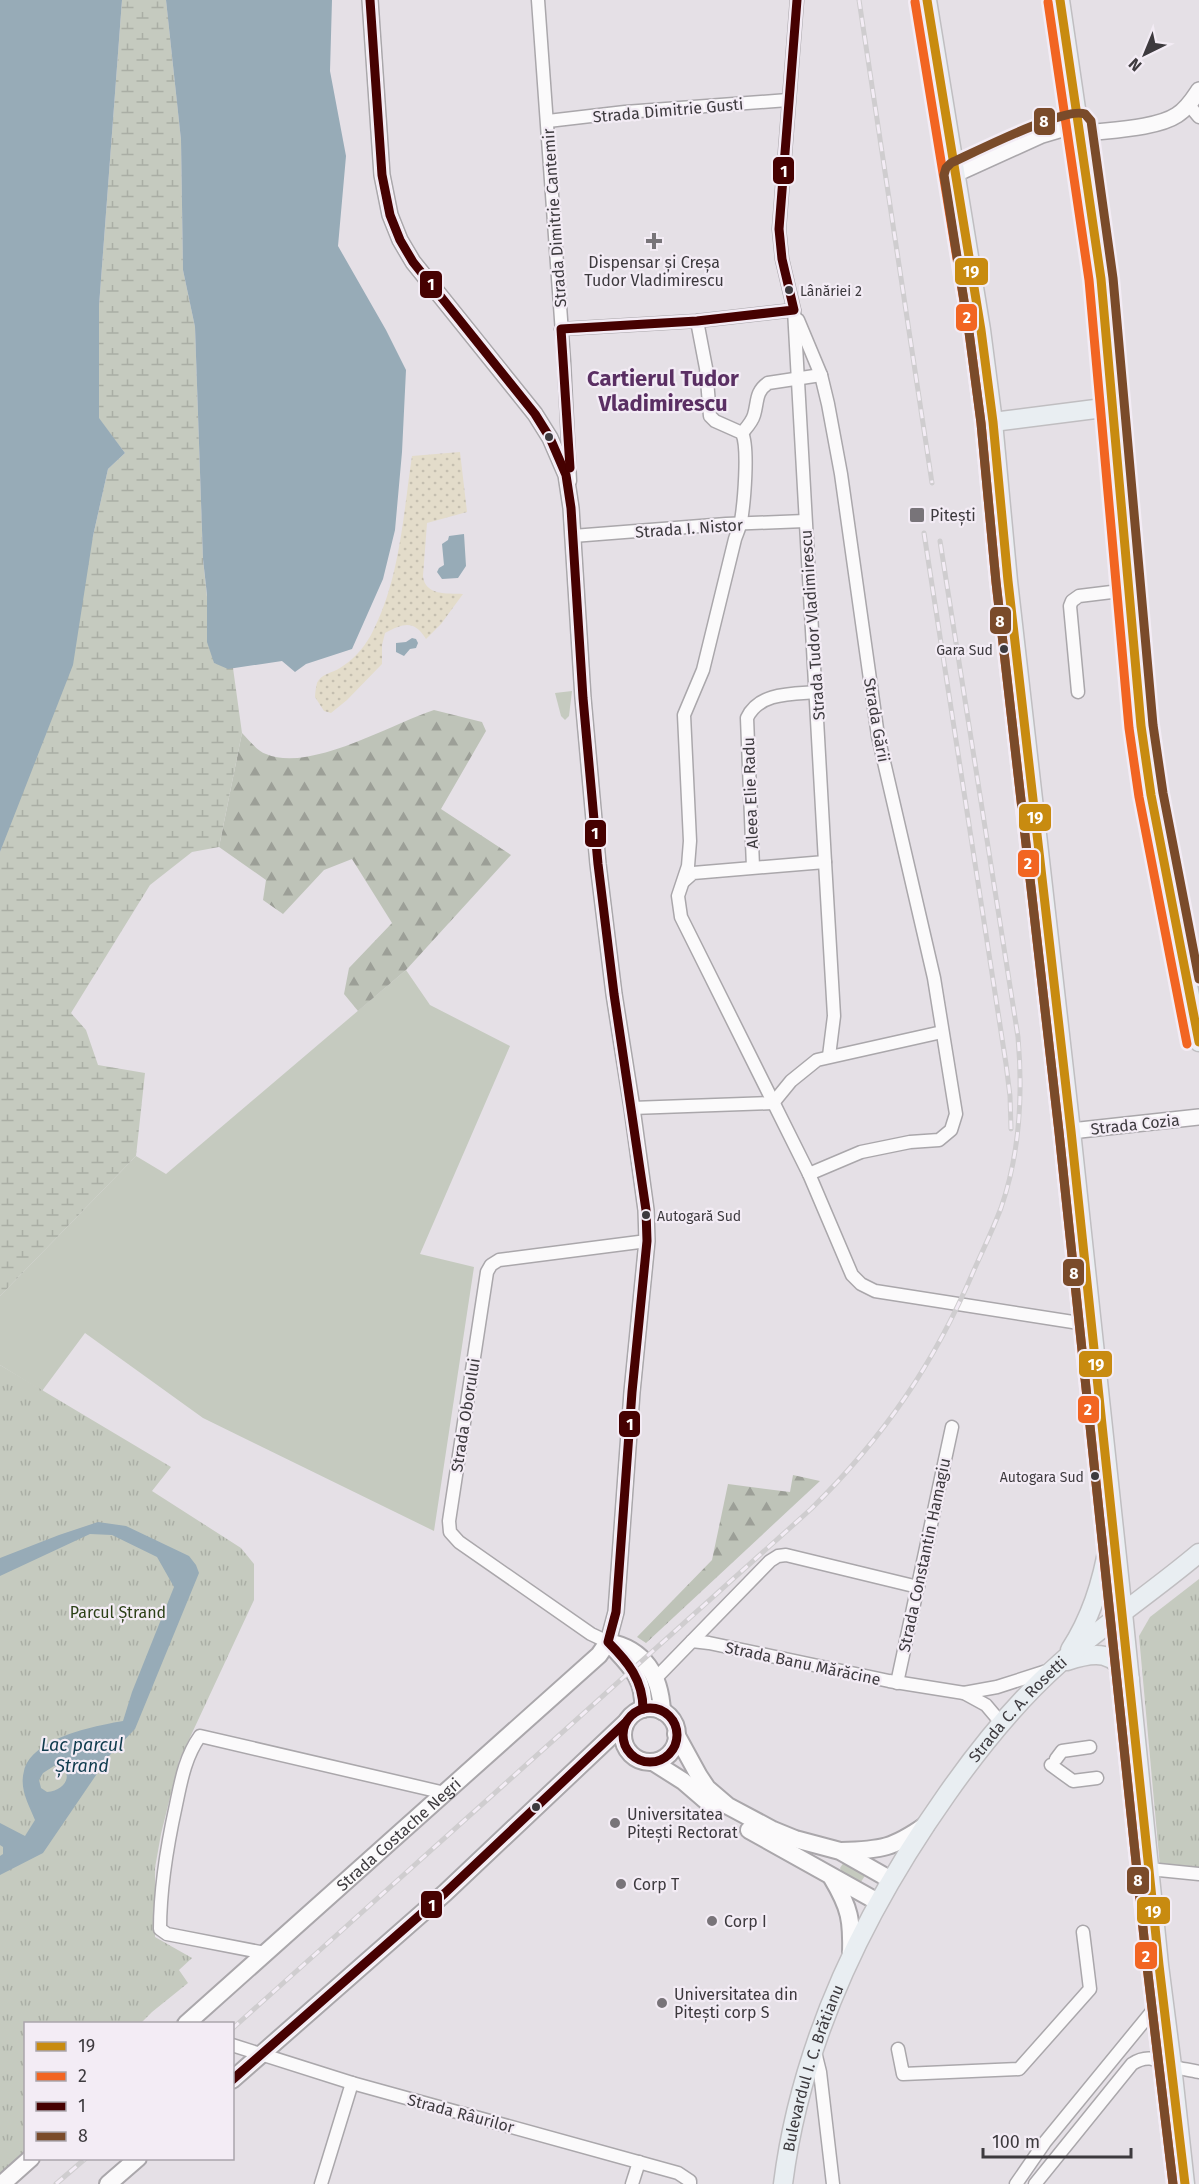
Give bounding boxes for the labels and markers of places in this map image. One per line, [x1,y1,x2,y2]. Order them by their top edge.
marker: Dispensar și Creșa Tudor Vladimirescu [645,232,663,250]
place label: Dispensar și Creșa Tudor Vladimirescu [584,253,724,290]
place label: Lânăriei 2 [800,283,862,300]
marker: Lânăriei 2 [783,284,795,296]
unlabelled marker [543,431,555,443]
marker: Pitești [908,506,926,524]
place label: Pitești [930,506,976,526]
place label: Gara Sud [936,642,993,659]
marker: Gara Sud [998,643,1010,655]
place label: Autogară Sud [657,1208,741,1225]
marker: Autogară Sud [640,1209,652,1221]
place label: Autogara Sud [1000,1469,1084,1486]
marker: Autogara Sud [1089,1470,1101,1482]
unlabelled marker [530,1801,542,1813]
place label: Universitatea Pitești Rectorat [627,1805,738,1843]
marker: Universitatea Pitești Rectorat [608,1816,622,1830]
place label: Corp T [633,1875,680,1894]
marker: Corp T [614,1877,628,1891]
place label: Corp I [724,1912,767,1931]
marker: Corp I [705,1914,719,1928]
place label: Universitatea din Pitești corp S [674,1985,798,2023]
marker: Universitatea din Pitești corp S [655,1996,669,2010]

